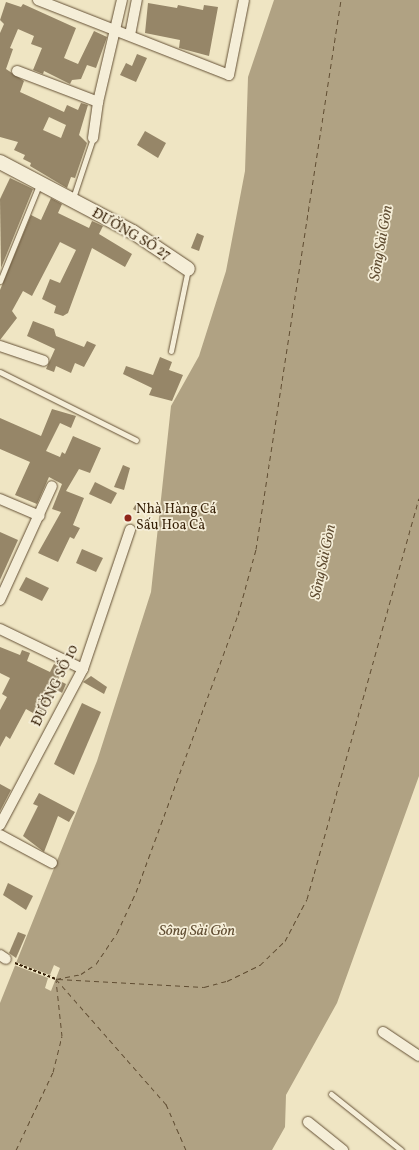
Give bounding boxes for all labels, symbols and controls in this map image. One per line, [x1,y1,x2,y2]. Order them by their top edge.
water label: Sông Sài Gòn [367,204,397,282]
street label: ĐƯỜNG SỐ 27 [88,206,174,264]
place label: Nhà Hàng Cá Sấu Hoa Cà [136,502,216,534]
marker: Nhà Hàng Cá Sấu Hoa Cà [123,513,133,523]
water label: Sông Sài Gòn [307,523,341,601]
street label: ĐƯỜNG SỐ 10 [29,642,83,730]
water label: Sông Sài Gòn [159,923,235,941]

